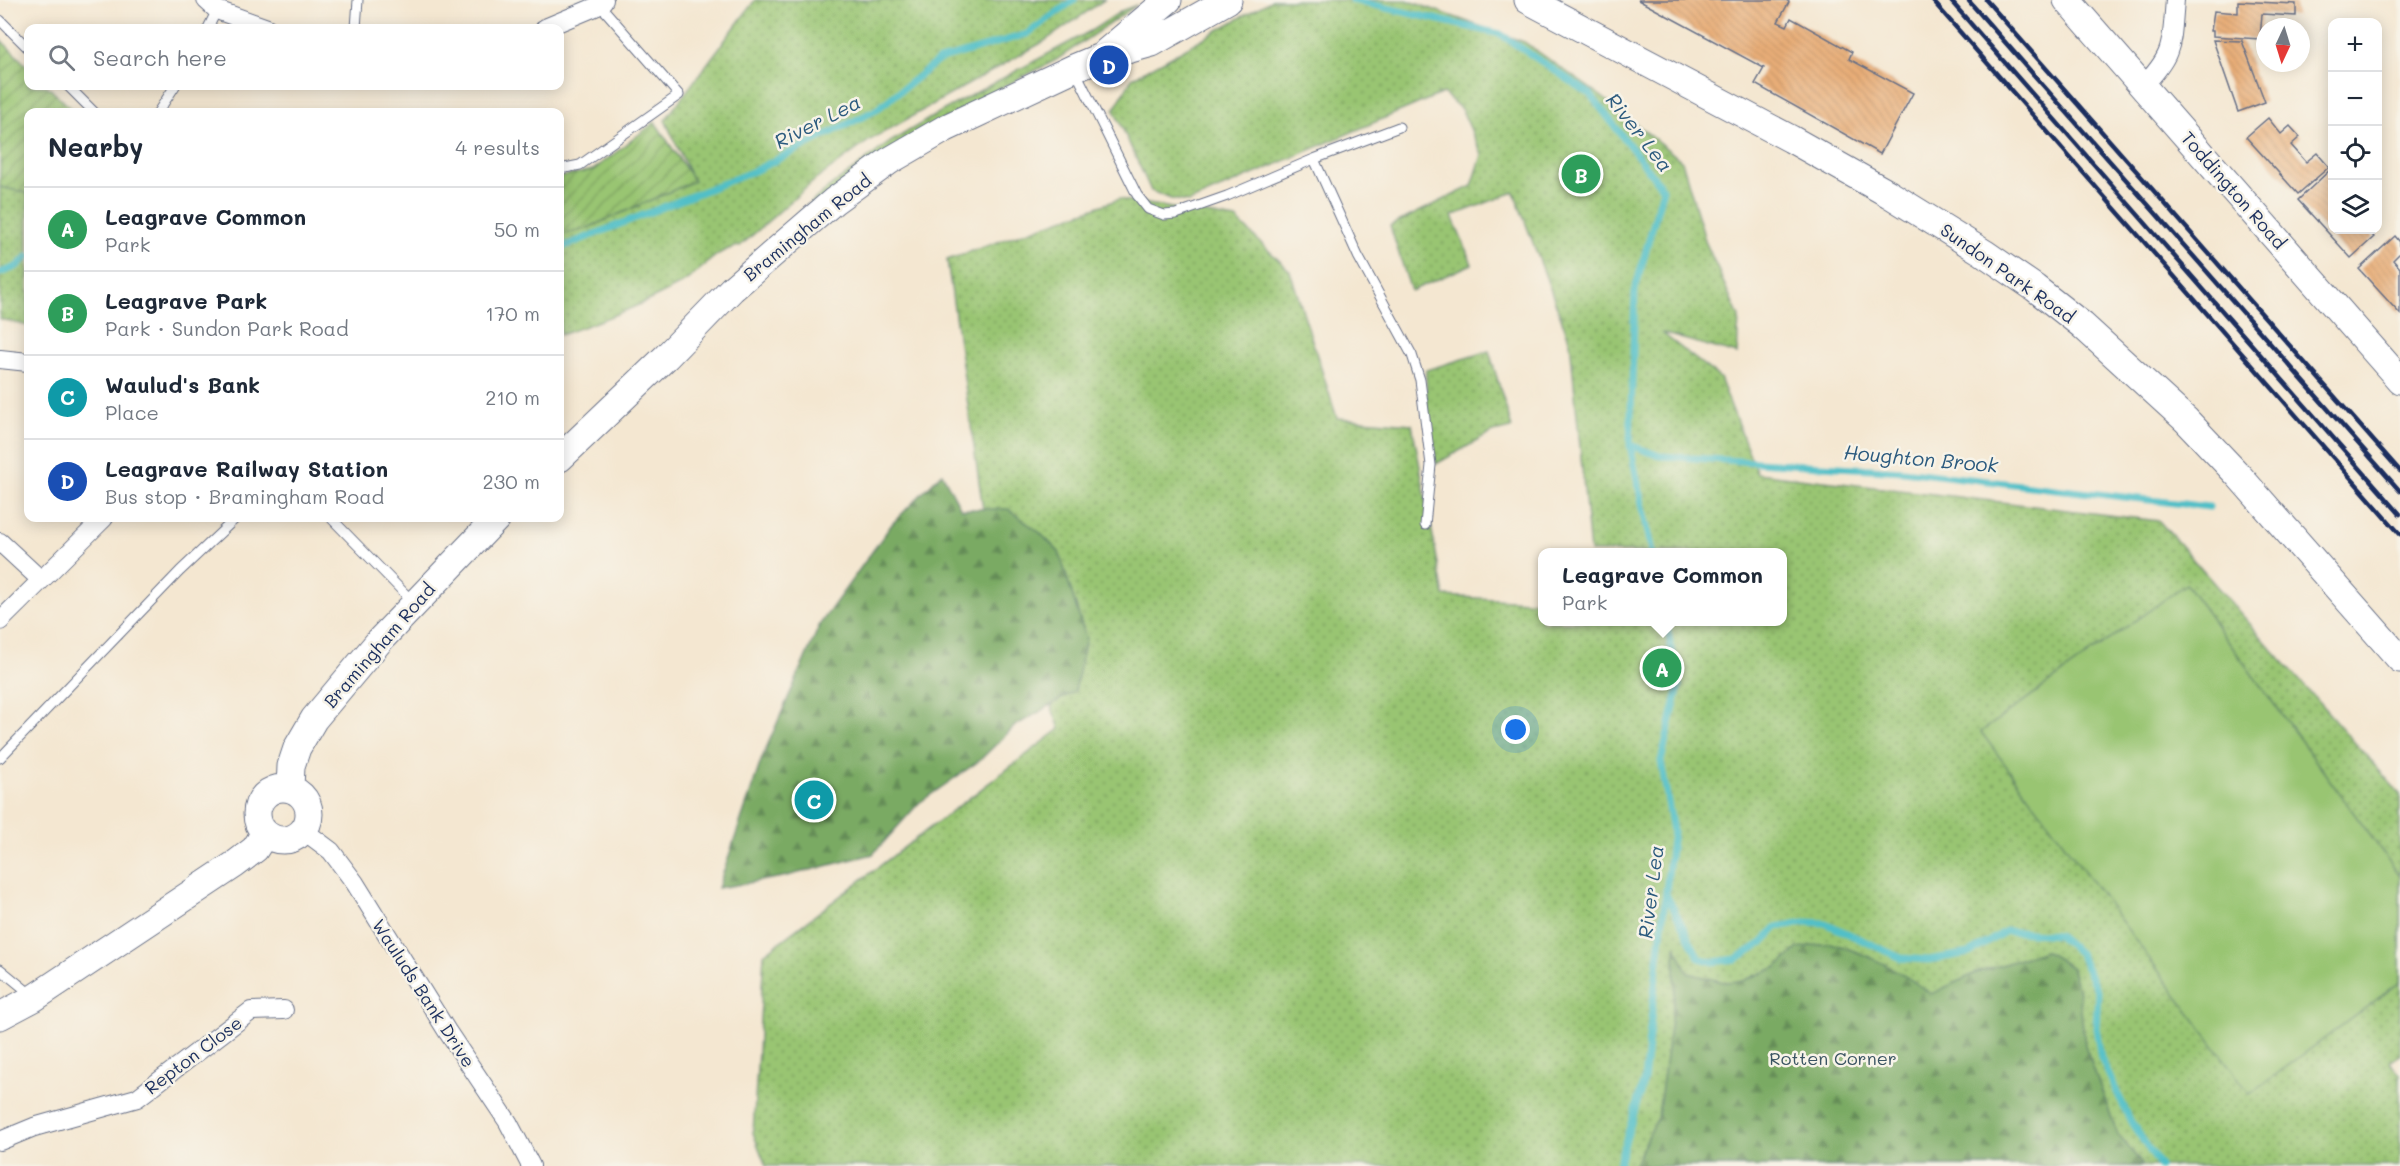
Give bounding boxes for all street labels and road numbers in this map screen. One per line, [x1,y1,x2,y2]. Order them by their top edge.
street label: Toddington Road [2176,126,2292,254]
street label: Bramingham Road [738,168,876,286]
street label: Sundon Park Road [1936,218,2080,328]
street label: Bramingham Road [318,577,440,713]
street label: Wauluds Bank Drive [367,914,481,1072]
street label: Repton Close [139,1010,247,1100]

